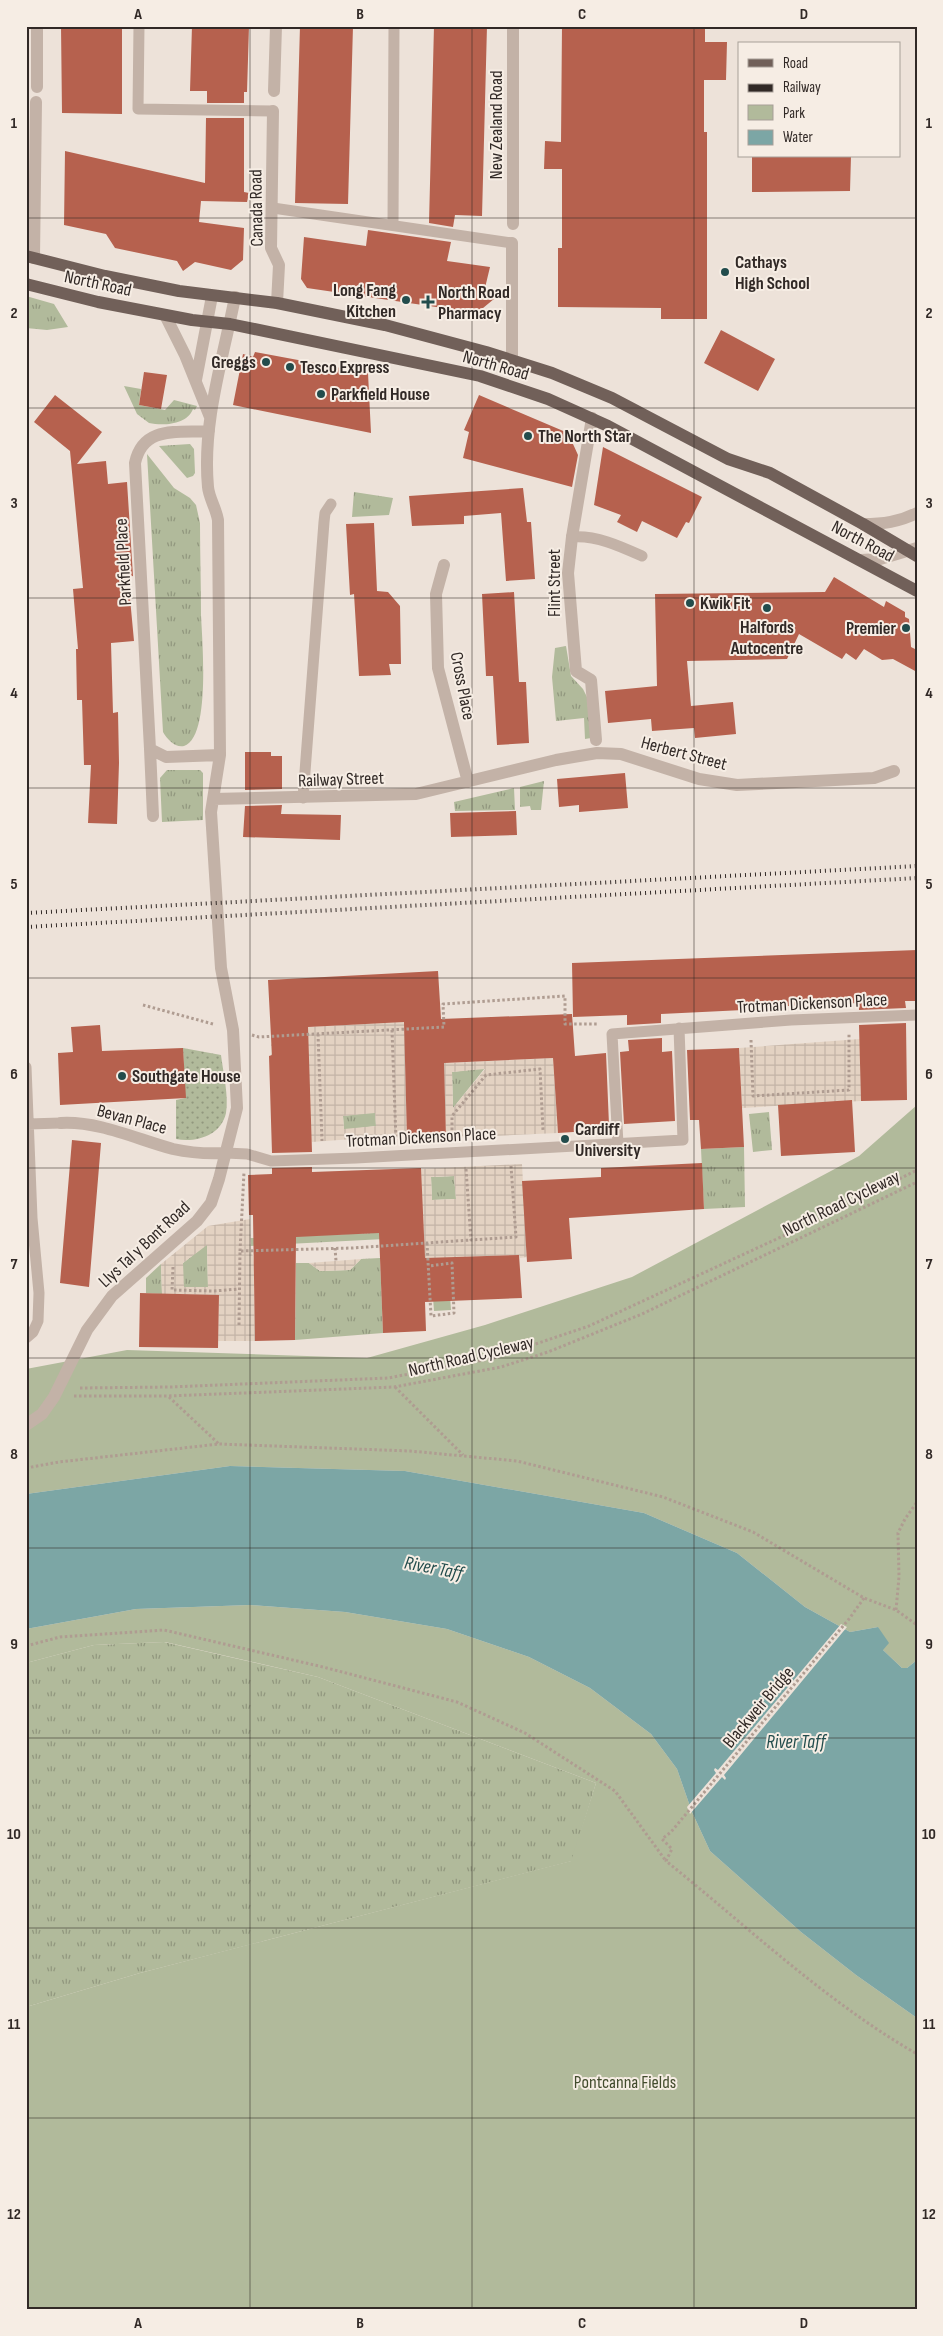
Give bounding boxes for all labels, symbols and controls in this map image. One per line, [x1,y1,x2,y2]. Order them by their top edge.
text: A [133,5,142,24]
text: B [356,5,364,24]
text: C [578,5,586,24]
text: D [800,5,808,24]
legend [738,42,900,158]
text: Road [783,54,808,73]
street label: New Zealand Road [486,71,507,179]
text: Railway [783,78,821,97]
text: Park [783,104,805,123]
text: 1 [11,114,18,133]
text: 1 [926,114,933,133]
text: Water [783,128,814,147]
street label: Canada Road [245,169,268,247]
place label: Cathays High School [735,252,810,294]
street label: North Road [62,266,133,301]
marker: Cathays High School [719,266,731,278]
place label: Long Fang Kitchen [333,280,396,322]
place label: North Road Pharmacy [438,282,510,324]
marker: Long Fang Kitchen [400,294,412,306]
marker: North Road Pharmacy [422,296,434,308]
text: 2 [10,304,18,323]
text: 2 [925,304,933,323]
street label: North Road [460,346,531,385]
place label: Greggs [211,352,256,373]
marker: Greggs [260,356,272,368]
place label: Tesco Express [300,357,389,378]
marker: Tesco Express [284,361,296,373]
place label: Parkfield House [331,384,430,405]
marker: Parkfield House [315,388,327,400]
place label: The North Star [538,426,632,447]
marker: The North Star [522,430,534,442]
text: 3 [10,494,18,513]
text: 3 [925,494,933,513]
street label: North Road [828,516,898,567]
street label: Parkfield Place [111,518,136,606]
street label: Flint Street [544,548,565,617]
place label: Kwik Fit [700,593,751,614]
marker: Kwik Fit [684,597,696,609]
marker: Halfords Autocentre [761,602,773,614]
place label: Halfords Autocentre [730,617,803,659]
place label: Premier [846,618,896,639]
marker: Premier [900,622,912,634]
street label: Cross Place [446,650,479,722]
text: 4 [10,684,18,703]
text: 4 [925,684,933,703]
street label: Herbert Street [639,732,730,775]
street label: Railway Street [298,767,385,791]
text: 5 [10,875,18,894]
text: 5 [925,875,933,894]
street label: Trotman Dickenson Place [736,989,888,1018]
text: 6 [10,1065,18,1084]
text: 6 [925,1065,933,1084]
place label: Southgate House [132,1066,241,1087]
marker: Southgate House [116,1070,128,1082]
street label: Bevan Place [95,1100,169,1139]
place label: Cardiff University [575,1119,641,1161]
street label: Trotman Dickenson Place [345,1123,497,1152]
marker: Cardiff University [559,1133,571,1145]
street label: North Road Cycleway [779,1166,903,1241]
street label: Llys Tal y Bont Road [94,1197,194,1292]
text: 7 [11,1255,18,1274]
text: 7 [926,1255,933,1274]
street label: North Road Cycleway [407,1332,536,1381]
text: 8 [10,1445,18,1464]
text: 8 [925,1445,933,1464]
water label: River Taff [402,1552,467,1586]
text: 9 [10,1635,18,1654]
text: 9 [925,1635,933,1654]
street label: Blackweir Bridge [718,1662,798,1752]
water label: River Taff [766,1731,828,1754]
text: 10 [7,1825,21,1844]
text: 10 [922,1825,936,1844]
text: 11 [8,2015,21,2034]
text: 11 [923,2015,936,2034]
park label: Pontcanna Fields [574,2072,676,2093]
text: 12 [7,2205,21,2224]
text: 12 [922,2205,936,2224]
text: A [133,2314,142,2333]
text: B [356,2314,364,2333]
text: C [578,2314,586,2333]
text: D [800,2314,808,2333]

